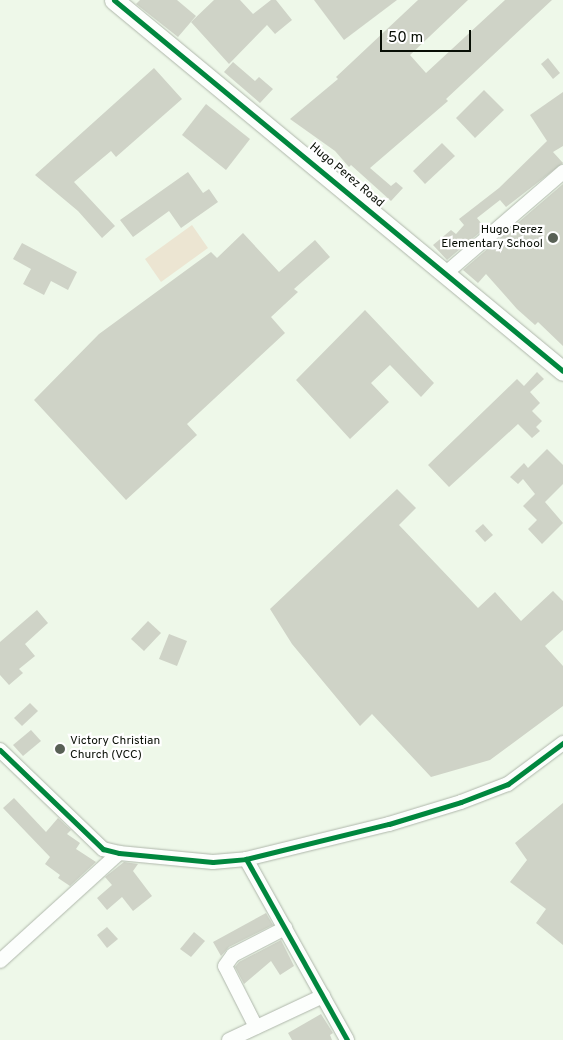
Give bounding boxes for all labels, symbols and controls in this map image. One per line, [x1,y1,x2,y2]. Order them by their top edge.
scale bar [383,20,474,52]
text: 50 m [388,29,423,48]
street label: Hugo Perez Road [306,141,386,211]
place label: Hugo Perez Elementary School [441,224,543,252]
marker: Hugo Perez Elementary School [547,232,559,244]
place label: Victory Christian Church (VCC) [70,735,160,763]
marker: Victory Christian Church (VCC) [54,743,66,755]

